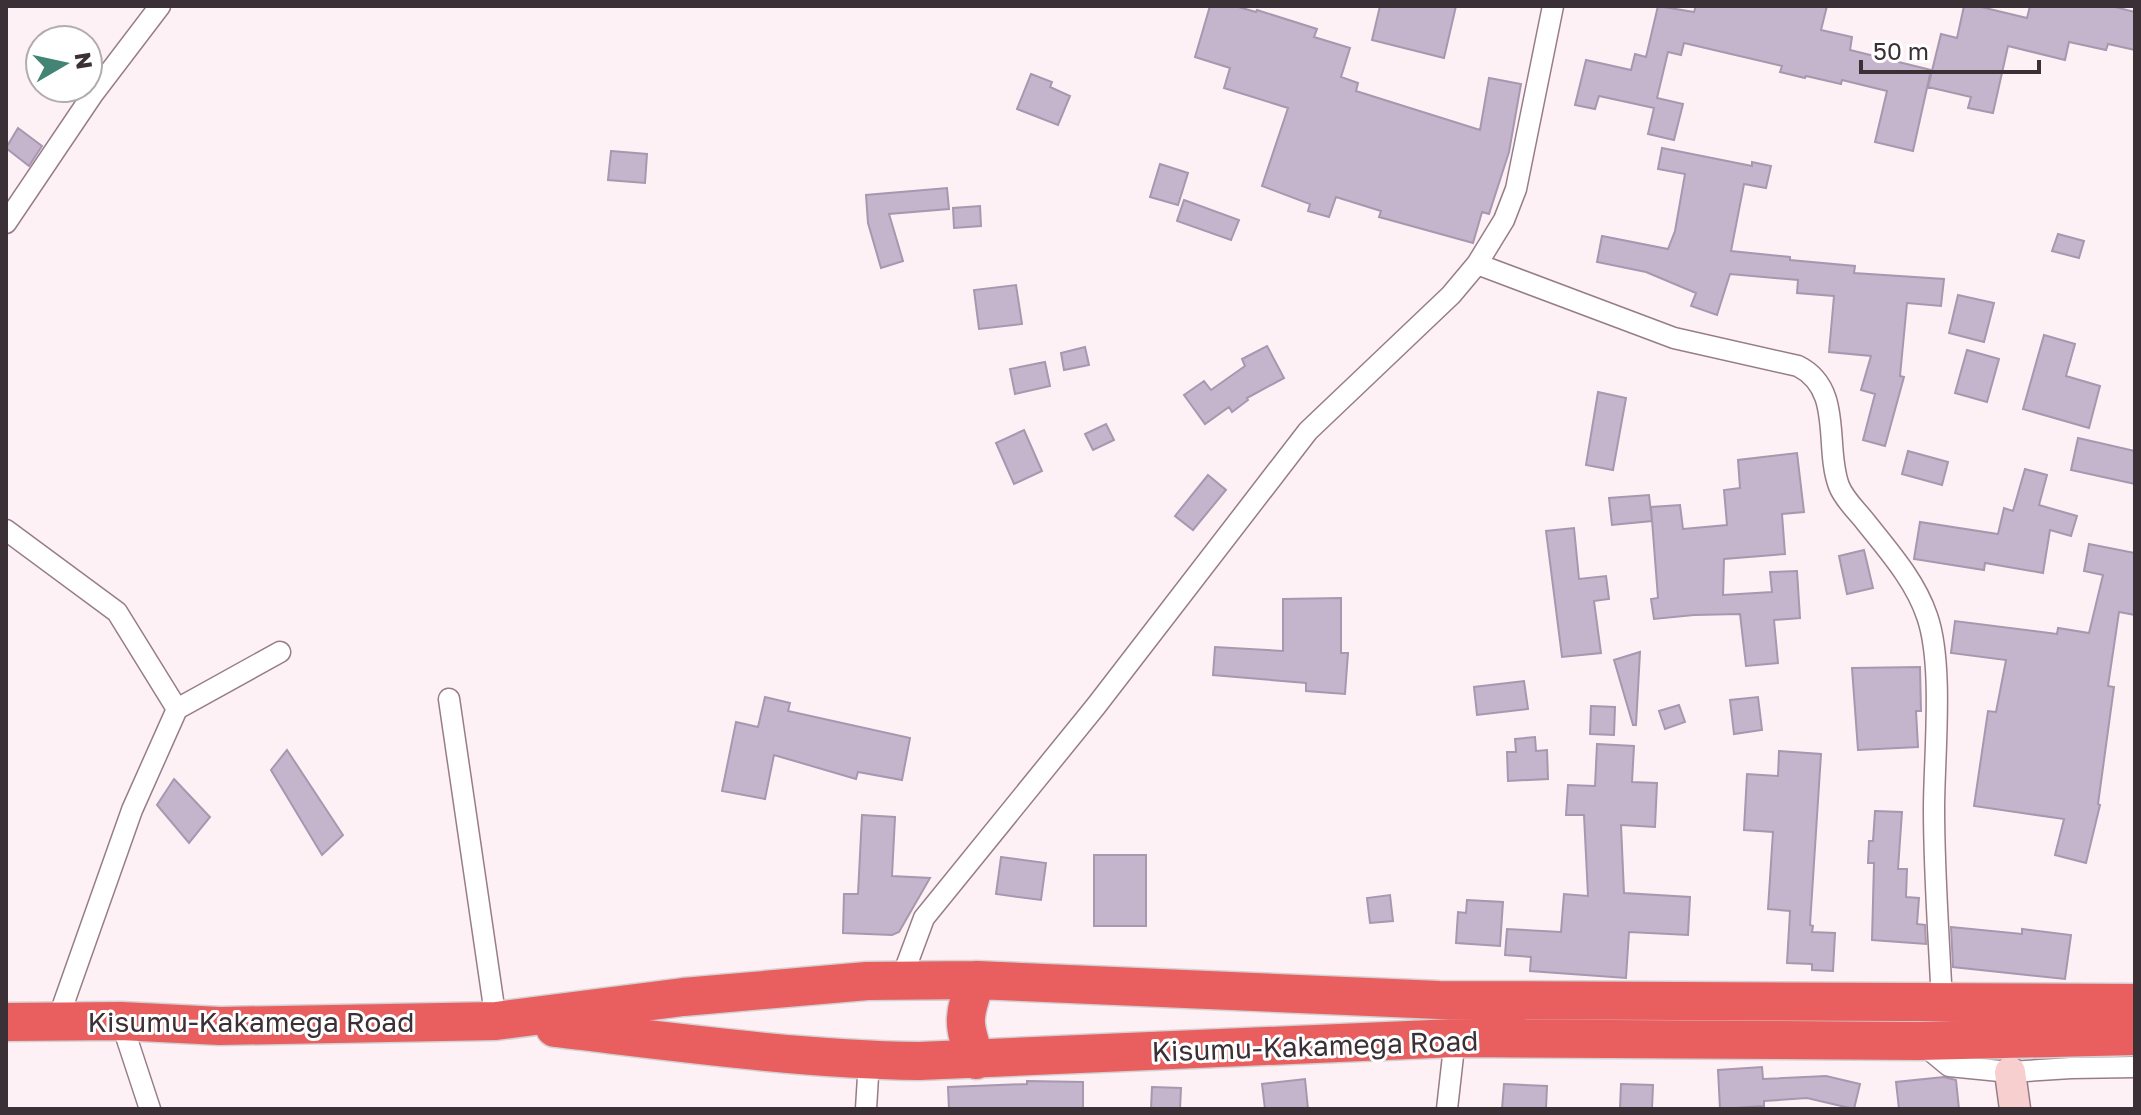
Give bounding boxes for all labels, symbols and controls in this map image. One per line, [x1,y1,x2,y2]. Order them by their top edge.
north arrow [24,24,104,104]
scale bar [1861,24,2039,74]
text: 50 m [1873,36,1929,65]
text: N [70,50,99,71]
street label: Kisumu-Kakamega Road [88,1005,414,1038]
street label: Kisumu-Kakamega Road [1151,1023,1479,1068]

